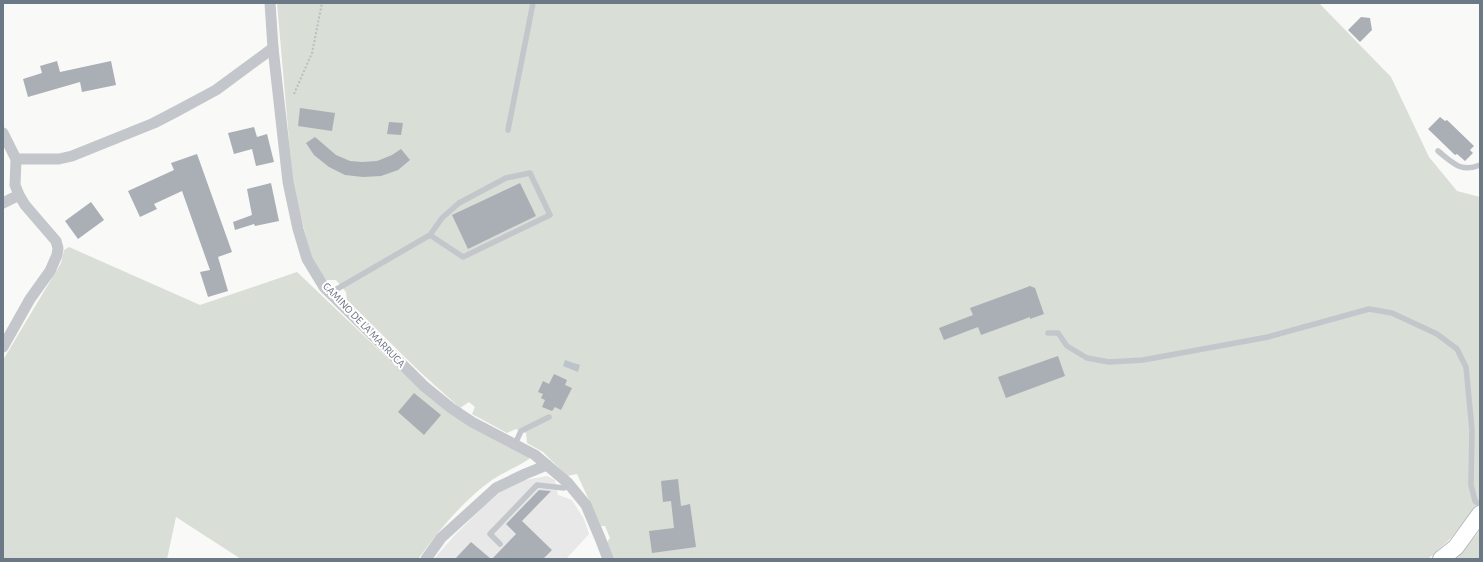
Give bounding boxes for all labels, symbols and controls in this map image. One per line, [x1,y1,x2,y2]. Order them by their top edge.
street label: CAMINO DE LA MARRUCA [321,281,408,370]

